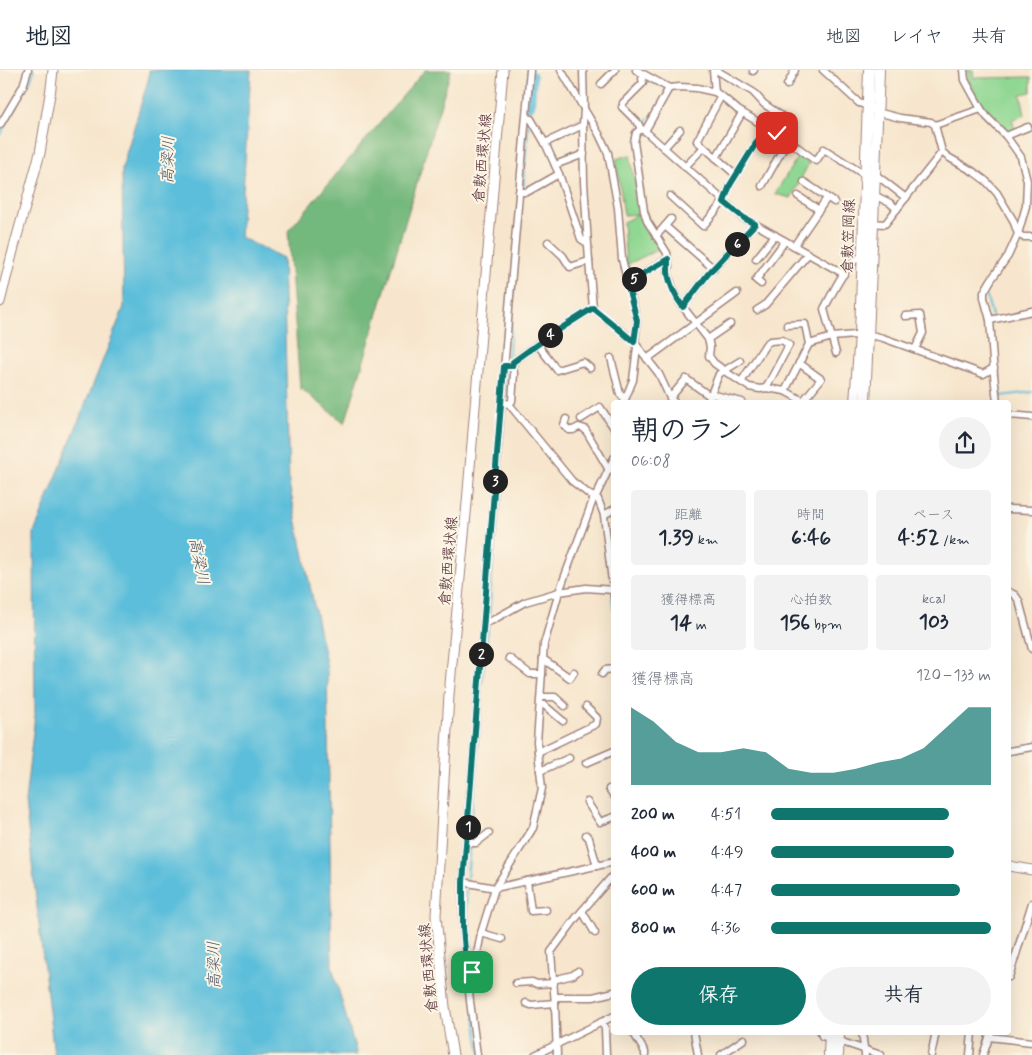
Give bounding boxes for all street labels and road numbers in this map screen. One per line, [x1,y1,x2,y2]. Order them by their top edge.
street label: 倉敷西環状線 [469,112,497,204]
street label: 倉敷笠岡線 [838,198,860,274]
street label: 倉敷西環状線 [435,515,463,607]
street label: 倉敷西環状線 [415,922,443,1014]

